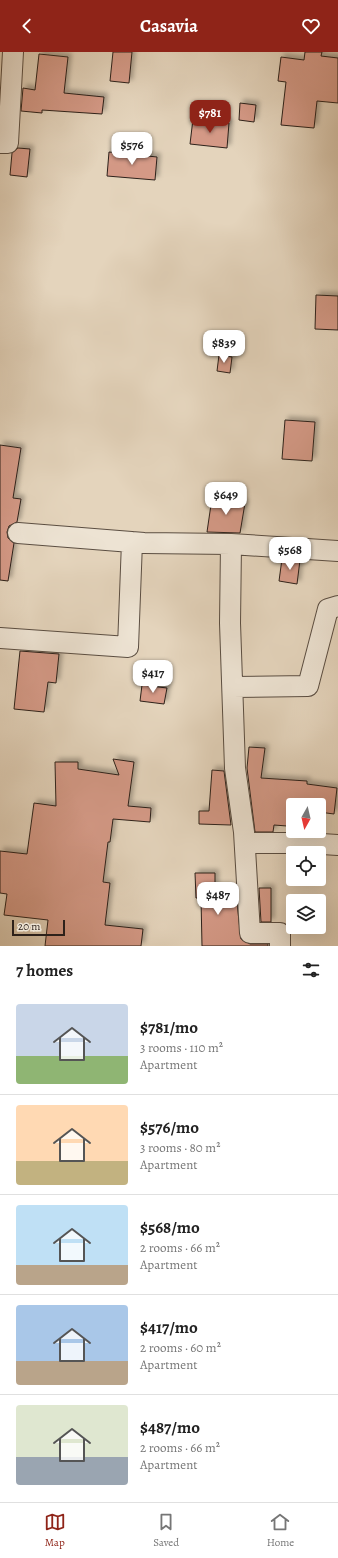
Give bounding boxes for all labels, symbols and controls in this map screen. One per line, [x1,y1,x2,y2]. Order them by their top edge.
text: Casavia [140,14,198,38]
icon: back [16,15,38,37]
icon: heart [300,15,322,37]
pin: $781 [186,100,234,134]
text: $781 [199,104,221,121]
pin: $576 [108,132,156,166]
text: $576 [120,136,144,153]
pin: $839 [200,330,248,364]
text: $839 [212,334,236,351]
pin: $649 [202,482,250,516]
text: $649 [214,486,238,503]
pin: $568 [266,537,314,571]
text: $568 [278,541,302,558]
pin: $417 [129,660,177,694]
text: $417 [142,664,164,681]
north arrow [286,798,326,838]
map controls [286,798,326,934]
button: locate [286,846,326,886]
pin: $487 [194,882,242,916]
text: $487 [206,886,230,903]
button: layers [286,894,326,934]
scale bar [12,918,65,937]
text: 20 m [18,919,40,934]
text: 7 homes [16,959,73,982]
icon: filters [300,959,322,981]
text: $781/mo [140,1016,198,1039]
icon: home [48,1020,96,1068]
text: 3 rooms · 110 m² [140,1039,223,1056]
text: Apartment [140,1056,198,1073]
text: $576/mo [140,1116,199,1139]
icon: home [48,1121,96,1169]
text: 3 rooms · 80 m² [140,1139,220,1156]
text: Apartment [140,1156,198,1173]
text: $568/mo [140,1216,200,1239]
icon: home [48,1221,96,1269]
text: 2 rooms · 66 m² [140,1239,220,1256]
text: Apartment [140,1256,198,1273]
text: $417/mo [140,1316,198,1339]
icon: home [48,1321,96,1369]
text: 2 rooms · 60 m² [140,1339,221,1356]
text: Apartment [140,1356,198,1373]
text: $487/mo [140,1416,200,1439]
icon: home [48,1421,96,1469]
text: 2 rooms · 66 m² [140,1439,220,1456]
text: Apartment [140,1456,198,1473]
tab: Map [44,1511,66,1550]
tab: Saved [153,1511,179,1550]
tab: Home [267,1511,294,1550]

